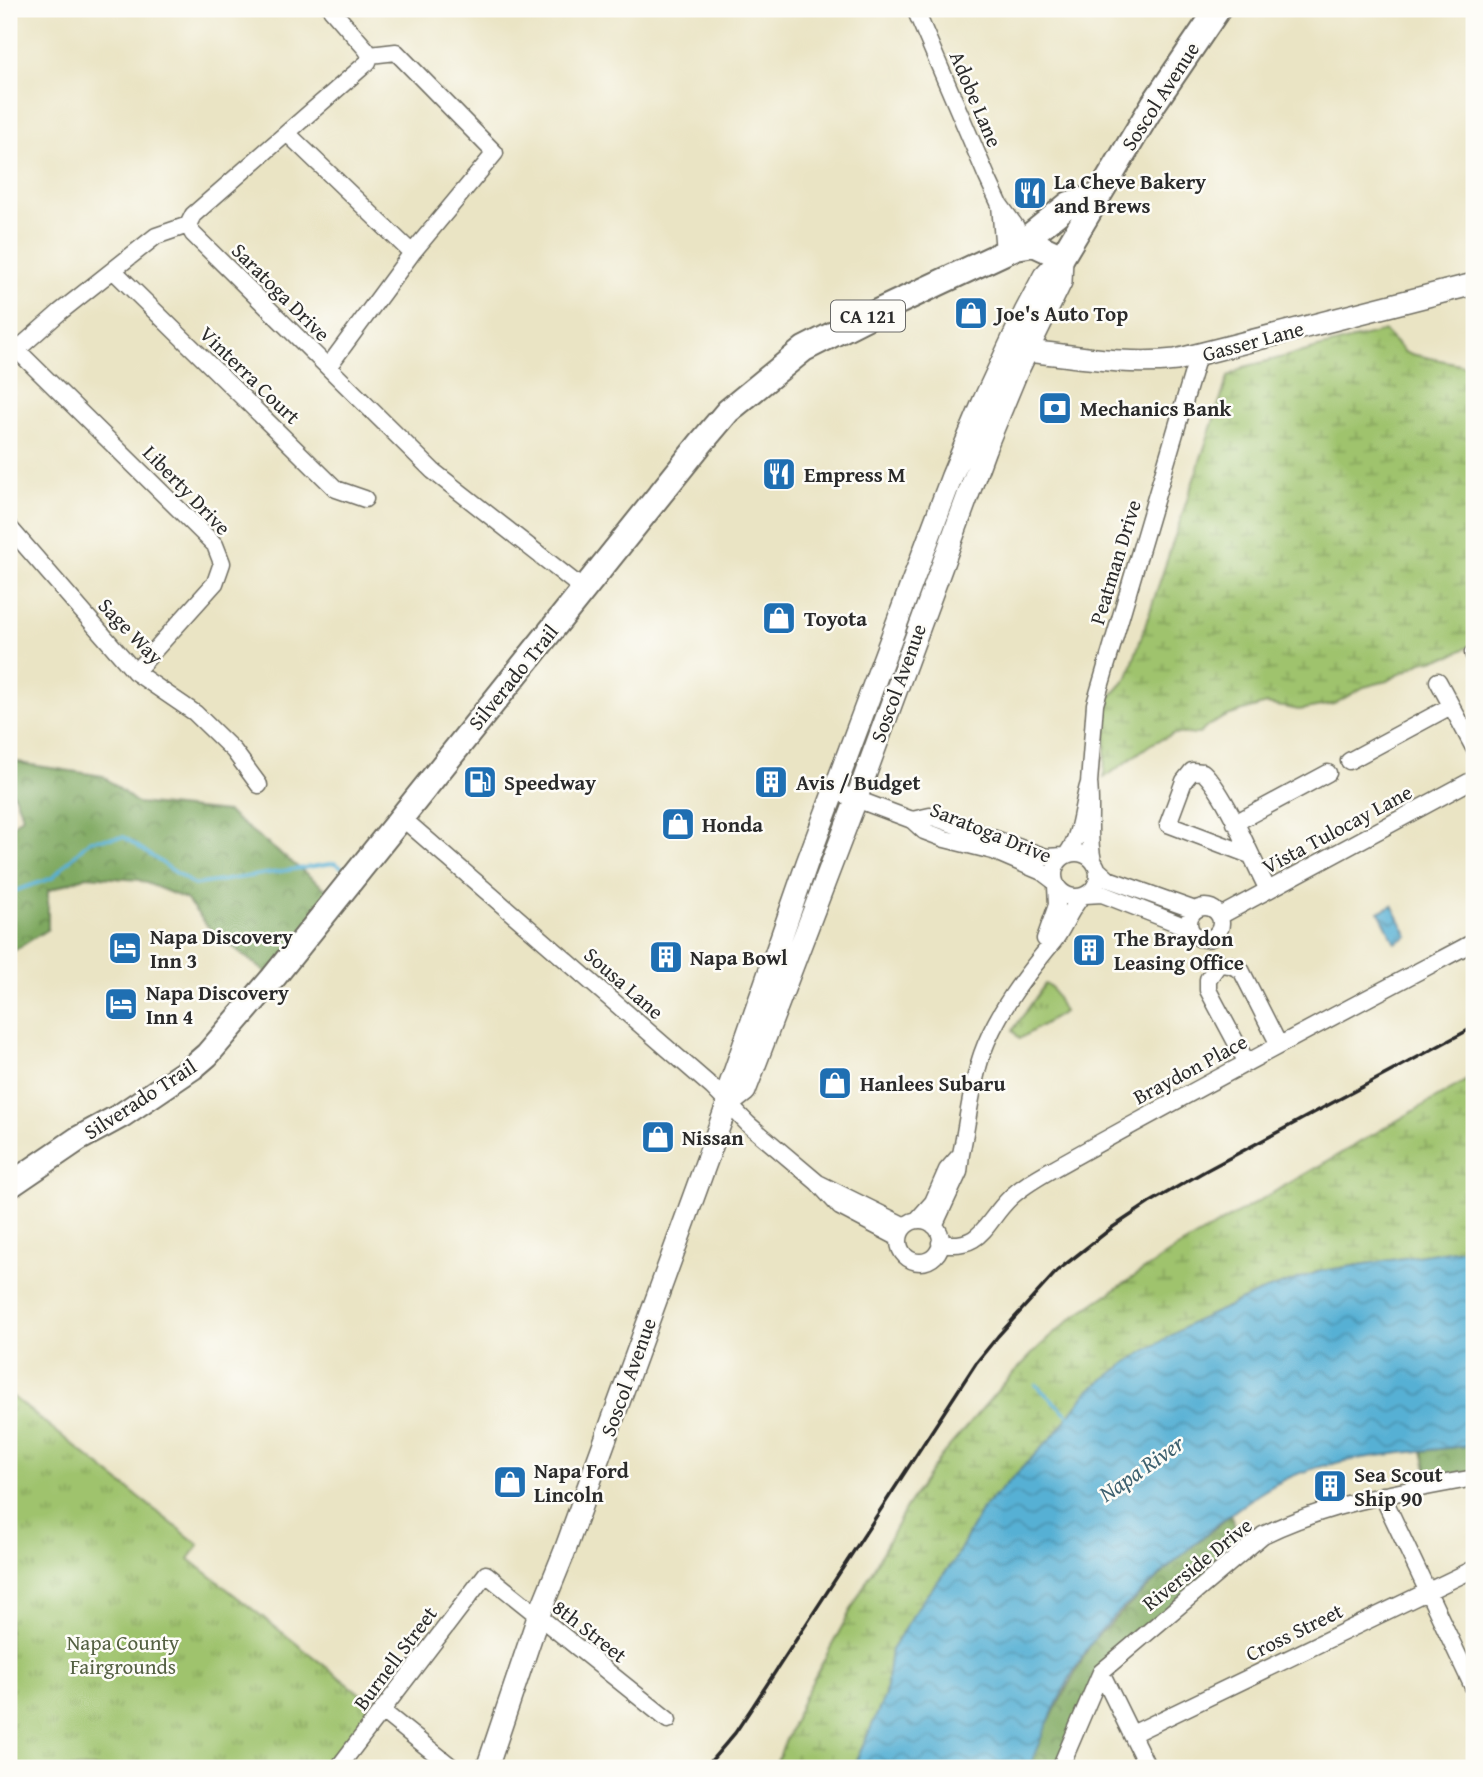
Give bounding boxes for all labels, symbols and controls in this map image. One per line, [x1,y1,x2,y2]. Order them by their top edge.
street label: Soscol Avenue [1113,35,1207,157]
street label: Adobe Lane [942,46,1010,152]
place label: La Cheve Bakery and Brews [1054,166,1206,221]
restaurant icon: La Cheve Bakery and Brews [1011,174,1049,212]
street label: Saratoga Drive [224,235,338,349]
shop icon: Joe's Auto Top [952,294,990,332]
place label: Joe's Auto Top [993,298,1128,329]
road number: CA 121 [831,300,905,332]
street label: Gasser Lane [1199,313,1307,369]
street label: Vinterra Court [193,319,308,432]
bank icon: Mechanics Bank [1036,389,1074,427]
place label: Mechanics Bank [1080,393,1232,424]
street label: Liberty Drive [136,438,238,542]
restaurant icon: Empress M [760,455,798,493]
place label: Empress M [804,459,906,490]
street label: Peatman Drive [1081,496,1149,628]
street label: Sage Way [91,591,171,672]
shop icon: Toyota [760,599,798,637]
place label: Toyota [804,603,867,634]
street label: Silverado Trail [460,617,566,737]
street label: Soscol Avenue [862,619,934,747]
fuel station icon: Speedway [461,763,499,801]
building icon: Avis / Budget [752,763,790,801]
place label: Speedway [504,767,596,798]
place label: Avis / Budget [796,767,920,798]
street label: Vista Tulocay Lane [1257,776,1418,882]
street label: Saratoga Drive [925,794,1057,871]
shop icon: Honda [659,805,697,843]
place label: Honda [702,809,763,840]
place label: Napa Discovery Inn 3 [150,921,293,976]
place label: The Braydon Leasing Office [1114,923,1244,978]
hotel icon: Napa Discovery Inn 3 [106,929,144,967]
building icon: The Braydon Leasing Office [1070,931,1108,969]
building icon: Napa Bowl [647,938,685,976]
street label: Sousa Lane [577,939,671,1027]
place label: Napa Bowl [690,942,788,973]
place label: Napa Discovery Inn 4 [146,977,289,1032]
hotel icon: Napa Discovery Inn 4 [102,985,140,1023]
street label: Braydon Place [1127,1026,1253,1112]
street label: Silverado Trail [78,1051,203,1147]
shop icon: Hanlees Subaru [816,1064,854,1102]
place label: Hanlees Subaru [860,1068,1006,1099]
shop icon: Nissan [639,1118,677,1156]
place label: Nissan [682,1122,744,1153]
street label: Soscol Avenue [592,1313,664,1441]
water label: Napa River [1091,1426,1191,1510]
place label: Napa Ford Lincoln [534,1455,629,1510]
place label: Sea Scout Ship 90 [1354,1459,1443,1514]
shop icon: Napa Ford Lincoln [491,1463,529,1501]
building icon: Sea Scout Ship 90 [1311,1467,1349,1505]
street label: Riverside Drive [1135,1510,1259,1618]
street label: 8th Street [546,1592,634,1670]
street label: Cross Street [1240,1595,1348,1669]
street label: Burnell Street [346,1599,445,1716]
park label: Napa County Fairgrounds [67,1627,180,1682]

